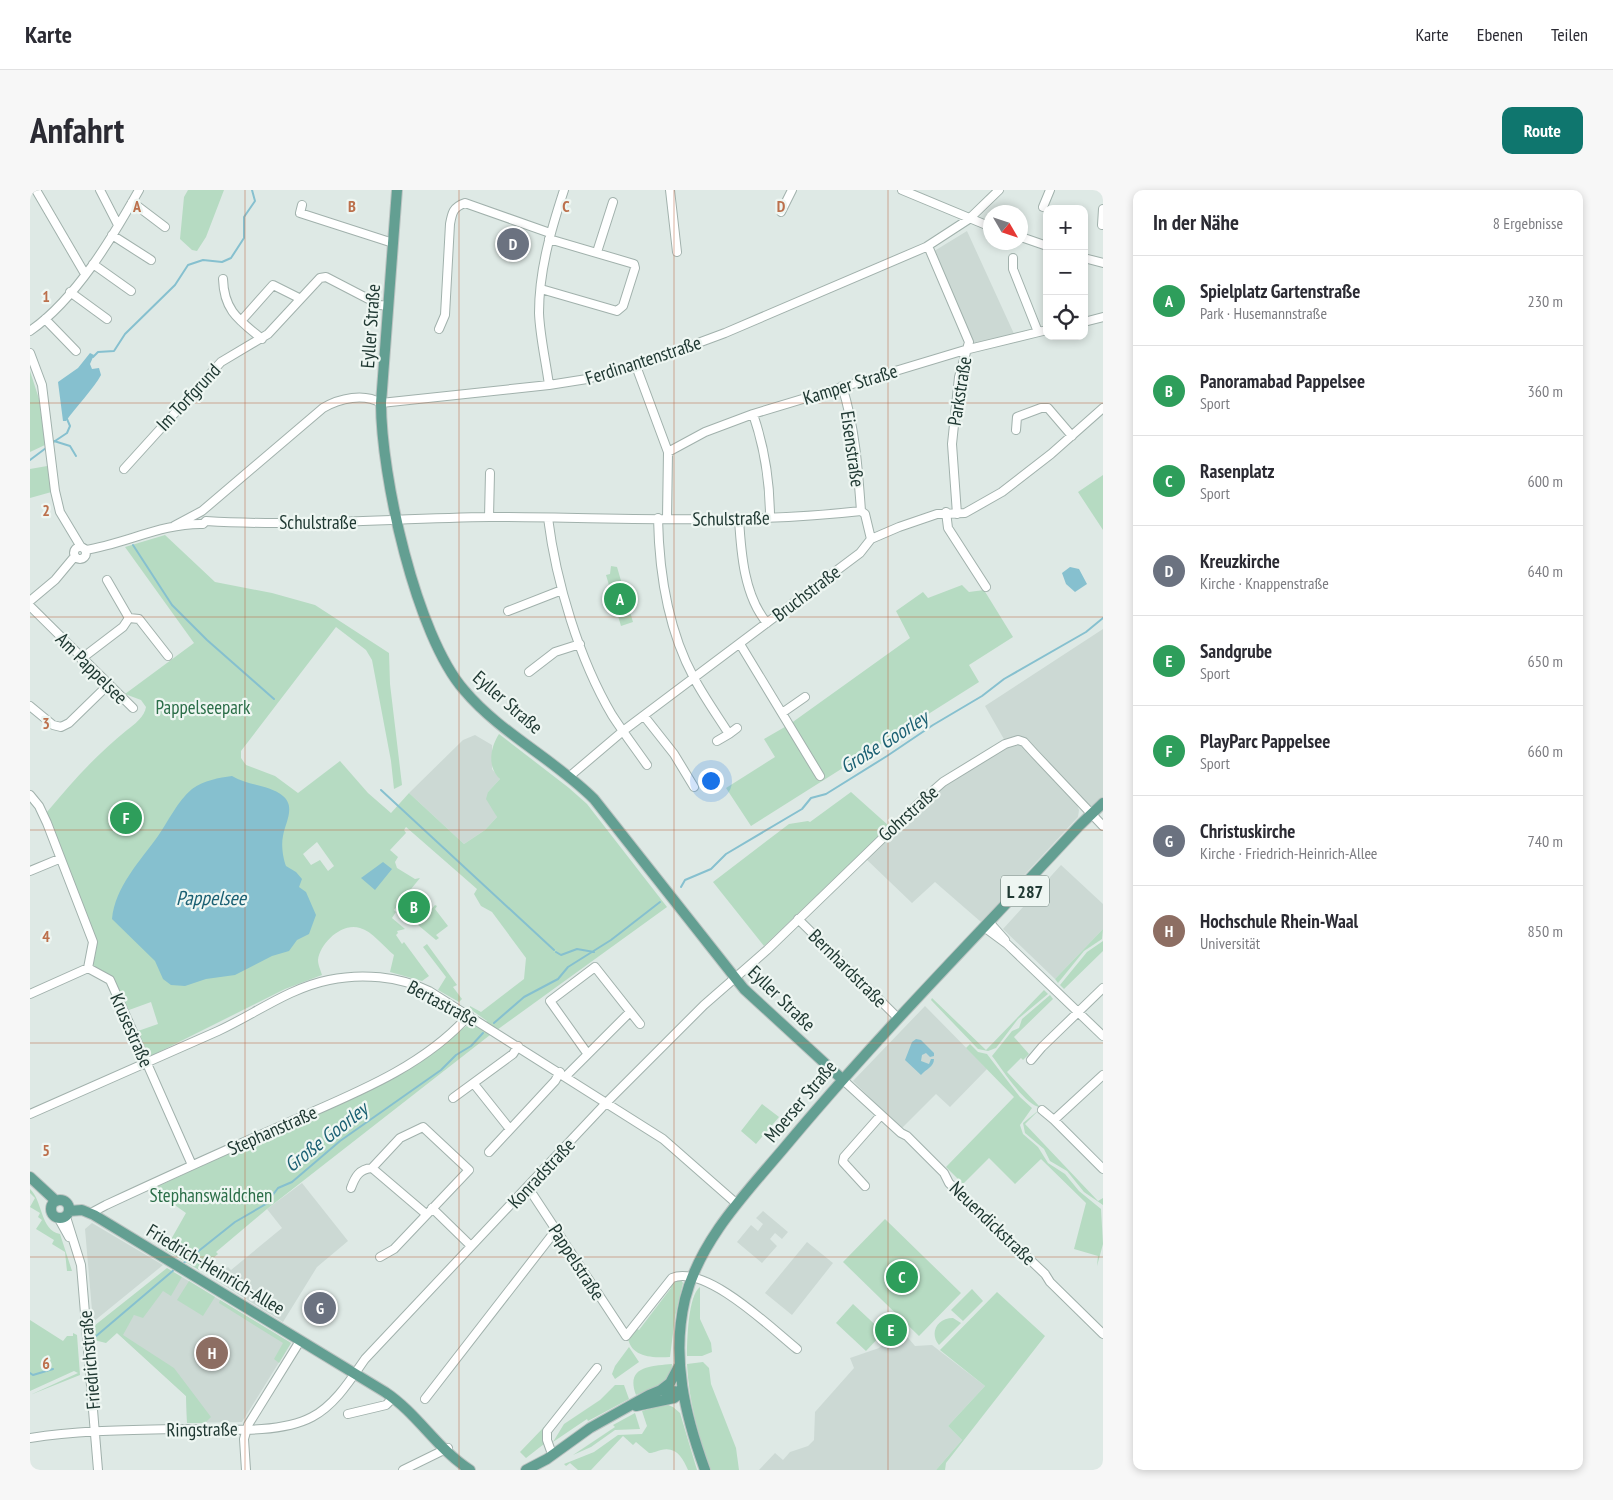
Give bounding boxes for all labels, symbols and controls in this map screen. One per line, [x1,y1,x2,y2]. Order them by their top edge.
text: Karte [25,19,72,50]
text: Karte [1415,23,1449,46]
text: Ebenen [1477,23,1523,46]
text: Teilen [1551,23,1588,46]
text: Anfahrt [30,107,124,153]
button: Route [1502,107,1583,154]
text: A [132,196,142,216]
text: B [348,196,356,216]
text: C [562,196,570,216]
text: D [777,196,786,216]
north arrow [983,205,1028,250]
map controls [1043,205,1088,340]
button: + [1043,205,1088,250]
text: In der Nähe [1153,209,1239,236]
text: 8 Ergebnisse [1493,213,1563,233]
pin: D [497,225,529,263]
button: − [1043,250,1088,295]
text: Spielplatz Gartenstraße [1200,279,1360,303]
street label: Eyller Straße [355,283,385,369]
text: 1 [42,286,50,306]
text: A [1165,291,1173,311]
text: 230 m [1528,291,1563,311]
button: locate [1043,295,1088,340]
text: Park · Husemannstraße [1200,303,1327,323]
street label: Ferdinantenstraße [582,330,704,390]
street label: Parkstraße [942,355,976,427]
street label: Im Torfgrund [151,358,225,436]
street label: Kamper Straße [800,358,900,410]
text: Panoramabad Pappelsee [1200,369,1365,393]
text: B [1165,381,1173,401]
text: 360 m [1528,381,1563,401]
text: Sport [1200,393,1230,413]
street label: Eisenstraße [836,409,870,489]
text: Rasenplatz [1200,459,1274,483]
text: C [1165,471,1173,491]
text: 600 m [1528,471,1563,491]
text: Sport [1200,483,1230,503]
text: 2 [42,500,50,520]
street label: Schulstraße [692,505,770,531]
street label: Schulstraße [279,510,357,534]
text: Kreuzkirche [1200,549,1280,573]
street label: Bruchstraße [767,560,845,626]
text: D [1165,561,1173,581]
text: 640 m [1528,561,1563,581]
text: Kirche · Knappenstraße [1200,573,1329,593]
pin: A [604,580,636,618]
street label: Am Pappelsee [51,627,133,709]
text: Sandgrube [1200,639,1272,663]
text: E [1166,651,1172,671]
text: 650 m [1528,651,1563,671]
text: Sport [1200,663,1230,683]
street label: Eyller Straße [468,665,548,739]
park label: Pappelseepark [156,695,251,719]
water label: Große Goorley [835,703,935,779]
text: 3 [42,713,50,733]
text: PlayParc Pappelsee [1200,729,1330,753]
text: F [1166,741,1172,761]
text: 660 m [1528,741,1563,761]
text: Sport [1200,753,1230,773]
your location [698,768,724,794]
street label: Gohrstraße [873,780,943,846]
pin: F [110,799,142,837]
text: Christuskirche [1200,819,1295,843]
text: G [1165,831,1173,851]
text: 740 m [1528,831,1563,851]
text: Kirche · Friedrich-Heinrich-Allee [1200,843,1377,863]
road number: L 287 [1001,876,1049,906]
water label: Pappelsee [176,885,248,911]
pin: B [398,888,430,926]
text: Hochschule Rhein-Waal [1200,909,1358,933]
text: H [1165,921,1173,941]
text: 850 m [1528,921,1563,941]
street label: Bernhardstraße [804,924,892,1012]
text: 4 [42,926,50,946]
text: Universität [1200,933,1260,953]
street label: Eyller Straße [743,960,821,1036]
street label: Bertastraße [403,974,483,1032]
street label: Krusestraße [105,989,159,1071]
street label: Moerser Straße [759,1055,841,1147]
water label: Große Goorley [279,1095,375,1178]
street label: Stephanstraße [224,1100,320,1160]
street label: Konradstraße [502,1133,580,1213]
text: 5 [42,1140,50,1160]
street label: Neuendickstraße [945,1176,1041,1270]
park label: Stephanswäldchen [150,1183,272,1207]
street label: Friedrich-Heinrich-Allee [143,1218,290,1320]
street label: Pappelstraße [544,1219,611,1305]
pin: C [886,1258,918,1296]
pin: G [304,1289,336,1327]
street label: Friedrichstraße [73,1309,105,1410]
pin: E [875,1311,907,1349]
pin: H [196,1334,228,1372]
text: 6 [42,1353,50,1373]
street label: Ringstraße [166,1416,238,1442]

